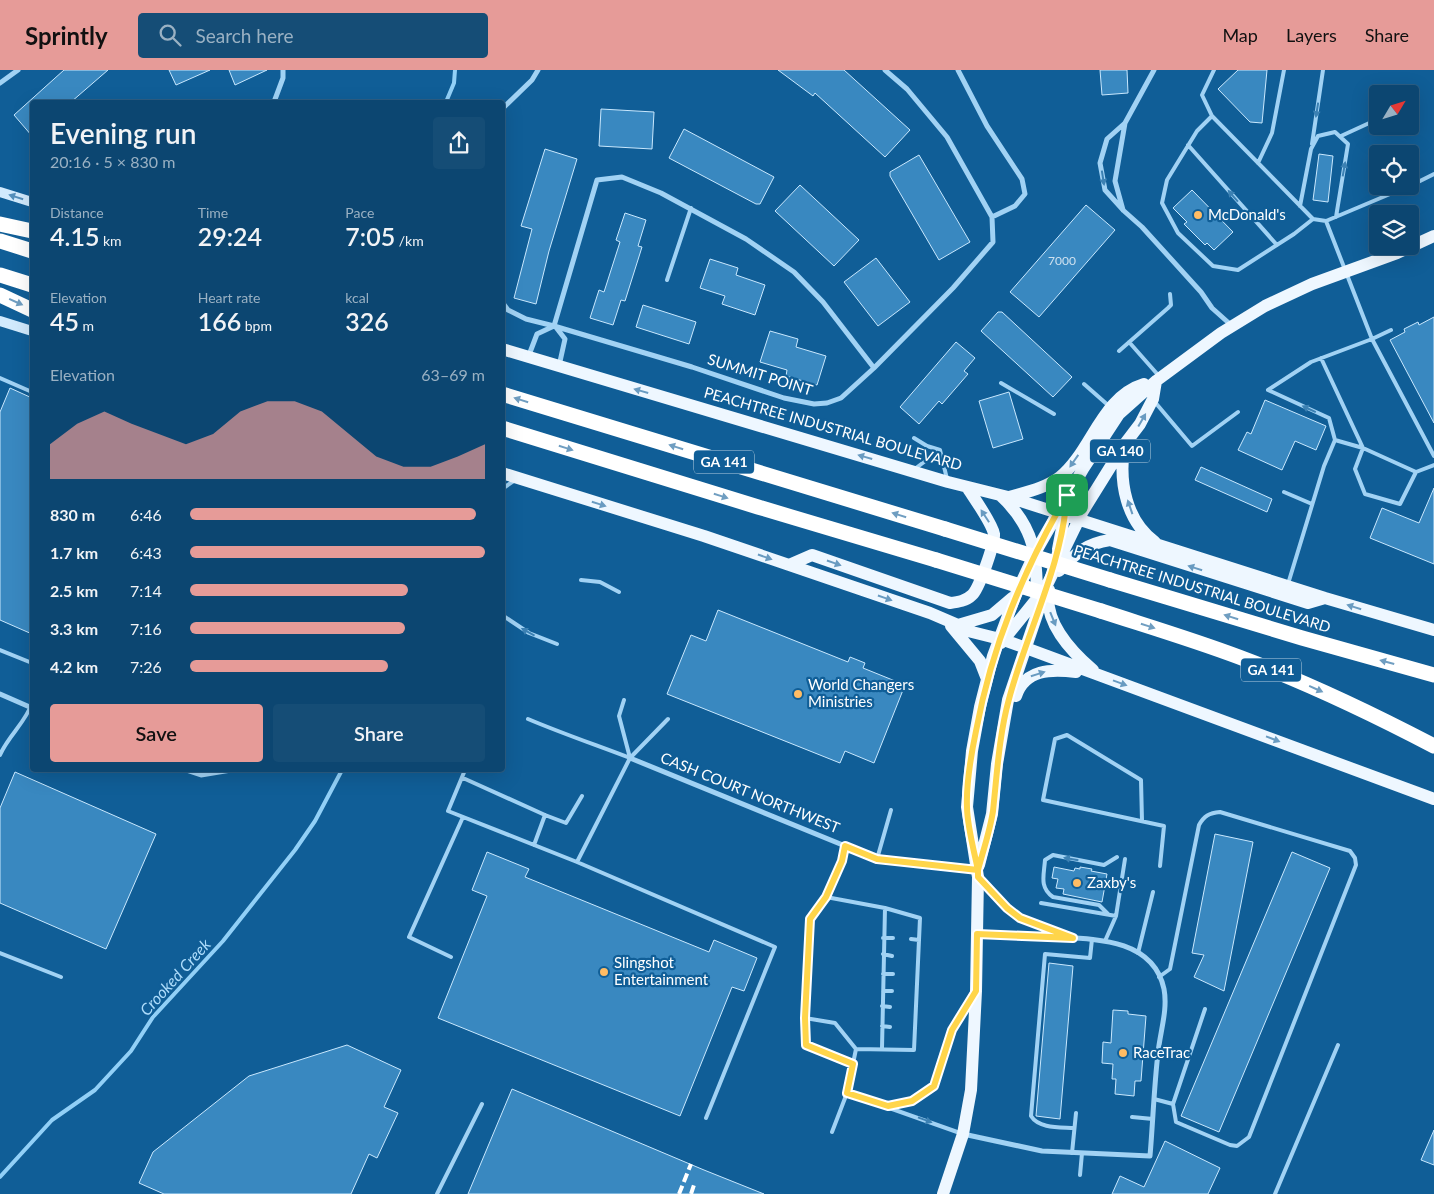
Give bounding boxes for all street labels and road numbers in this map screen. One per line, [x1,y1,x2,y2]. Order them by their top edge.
street label: SUMMIT POINT [706,350,815,399]
street label: PEACHTREE INDUSTRIAL BOULEVARD [702,382,964,474]
road number: GA 140 [1090,440,1150,462]
road number: GA 141 [694,451,754,474]
street label: PEACHTREE INDUSTRIAL BOULEVARD [1072,540,1333,636]
road number: GA 141 [1241,658,1301,682]
street label: CASH COURT NORTHWEST [658,748,843,836]

